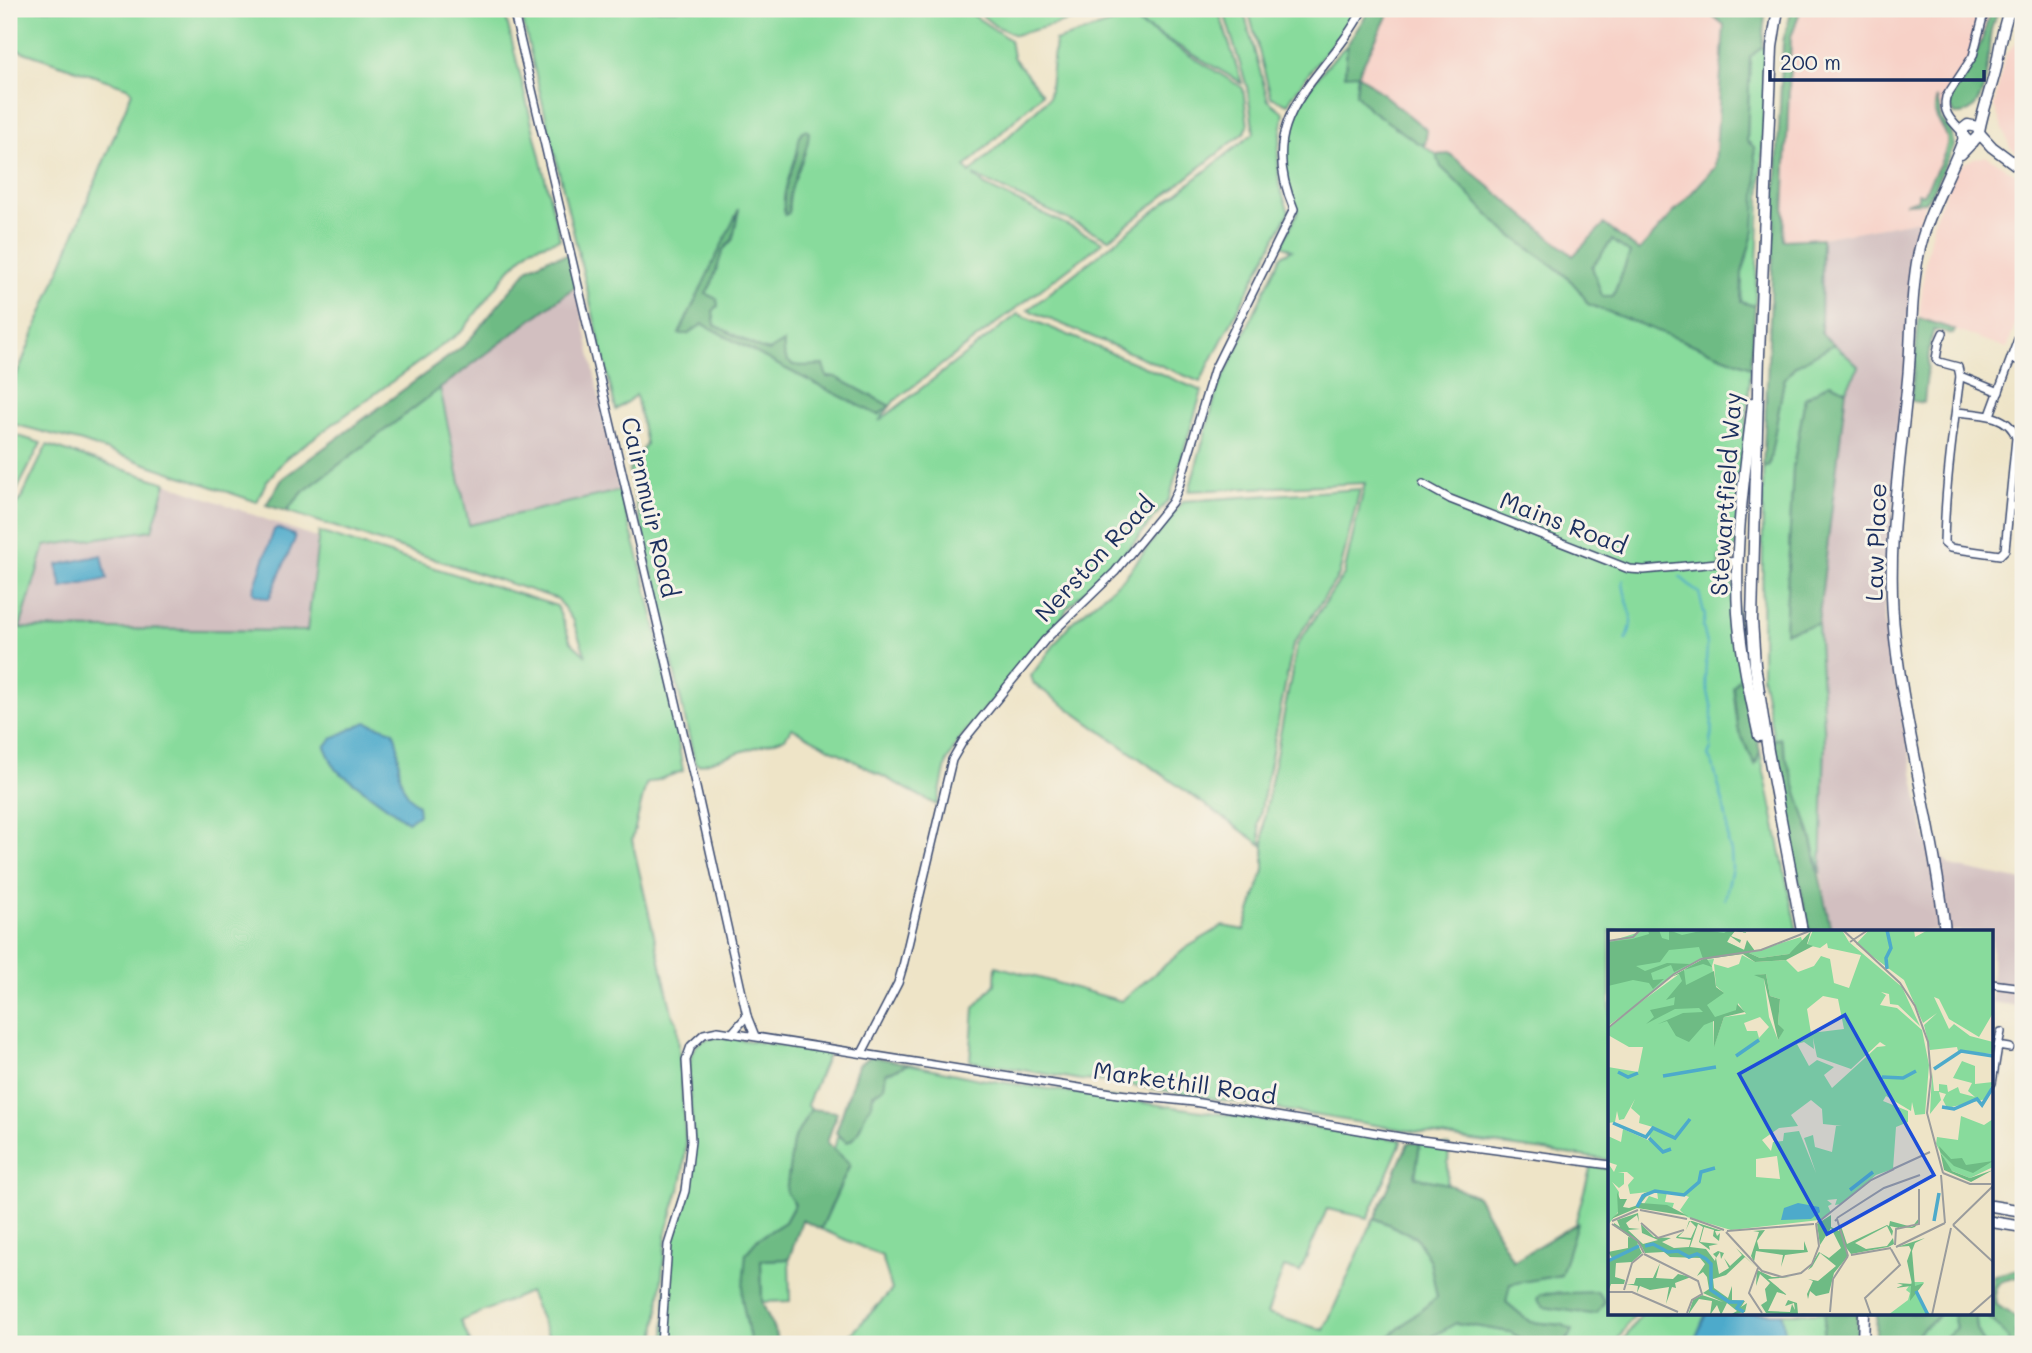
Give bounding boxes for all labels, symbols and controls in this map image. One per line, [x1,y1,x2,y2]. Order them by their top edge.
scale bar [1770,38,1983,82]
text: 200 m [1780,48,1841,75]
street label: Stewartfield Way [1702,391,1748,597]
street label: Cairnmuir Road [615,414,687,600]
street label: Law Place [1857,482,1893,602]
street label: Mains Road [1496,484,1632,560]
street label: Nerston Road [1027,488,1161,628]
inset map [1608,930,1994,1314]
street label: Markethill Road [1091,1054,1279,1110]

